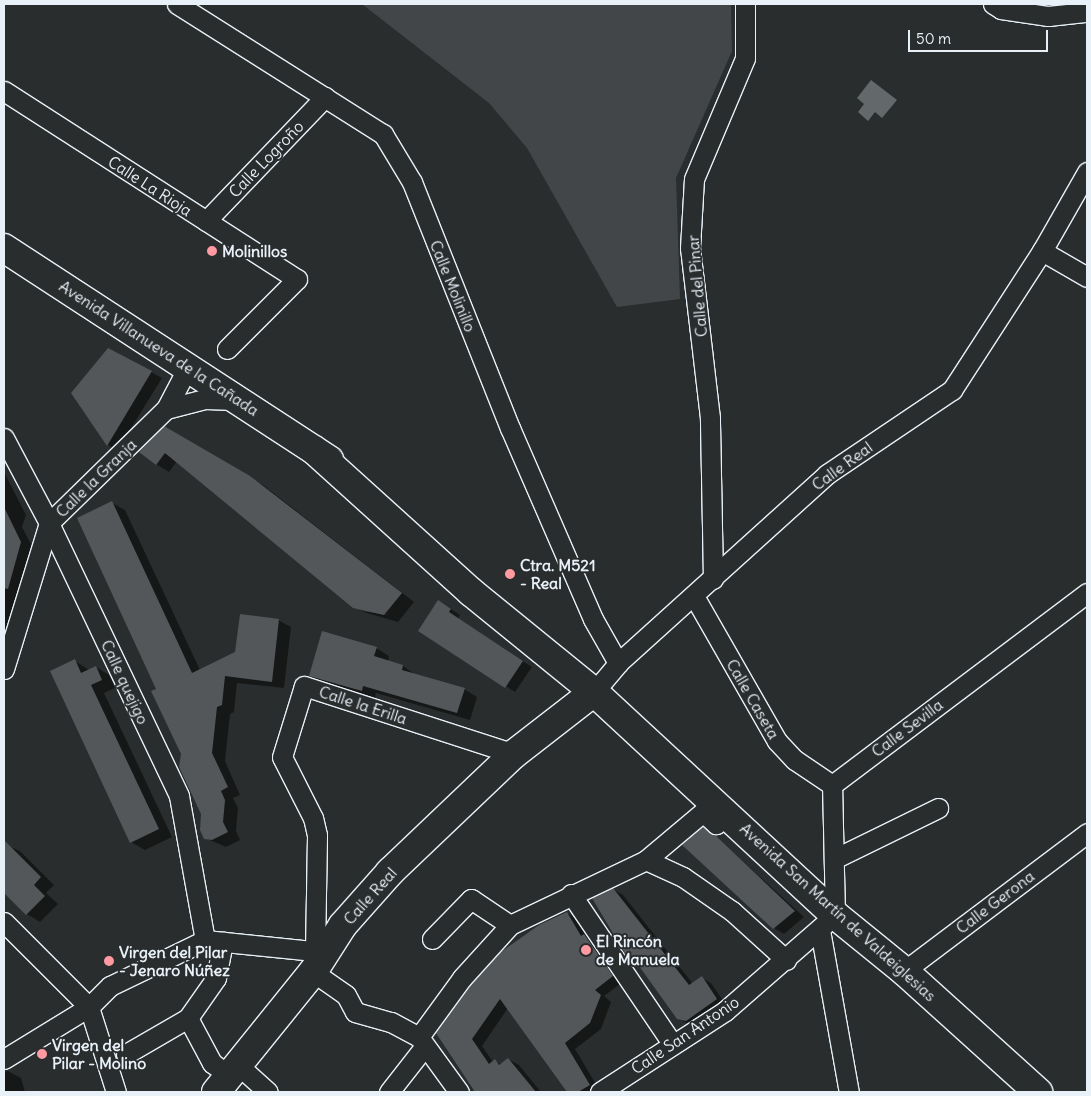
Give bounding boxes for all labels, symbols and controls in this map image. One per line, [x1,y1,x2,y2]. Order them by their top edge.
scale bar [911,20,1051,52]
text: 50 m [916,29,951,48]
street label: Calle Logroño [225,117,307,201]
street label: Calle La Rioja [104,152,196,220]
street label: Calle del Pinar [683,234,711,338]
street label: Calle Molinillo [426,237,480,335]
place label: Molinillos [222,241,287,261]
marker: Molinillos [206,245,218,257]
street label: Avenida Villanueva de la Cañada [56,276,262,420]
street label: Calle la Granja [52,435,140,521]
street label: Calle Real [808,438,876,494]
place label: Ctra. M521 - Real [520,555,595,593]
marker: Ctra. M521 - Real [504,568,516,580]
street label: Calle quejigo [97,637,153,727]
street label: Calle Caseta [722,656,784,742]
street label: Calle la Erilla [317,682,409,728]
street label: Calle Sevilla [868,695,946,761]
street label: Avenida San Martín de Valdeiglesias [736,819,940,1005]
street label: Calle Real [339,863,401,929]
street label: Calle Gerona [952,866,1038,938]
place label: El Rincón de Manuela [596,931,680,969]
place label: Virgen del Pilar - Jenaro Núñez [119,942,230,980]
marker: El Rincón de Manuela [580,944,592,956]
marker: Virgen del Pilar - Jenaro Núñez [103,955,115,967]
street label: Calle San Antonio [627,992,743,1078]
place label: Virgen del Pilar - Molino [52,1035,146,1073]
marker: Virgen del Pilar - Molino [36,1048,48,1060]

